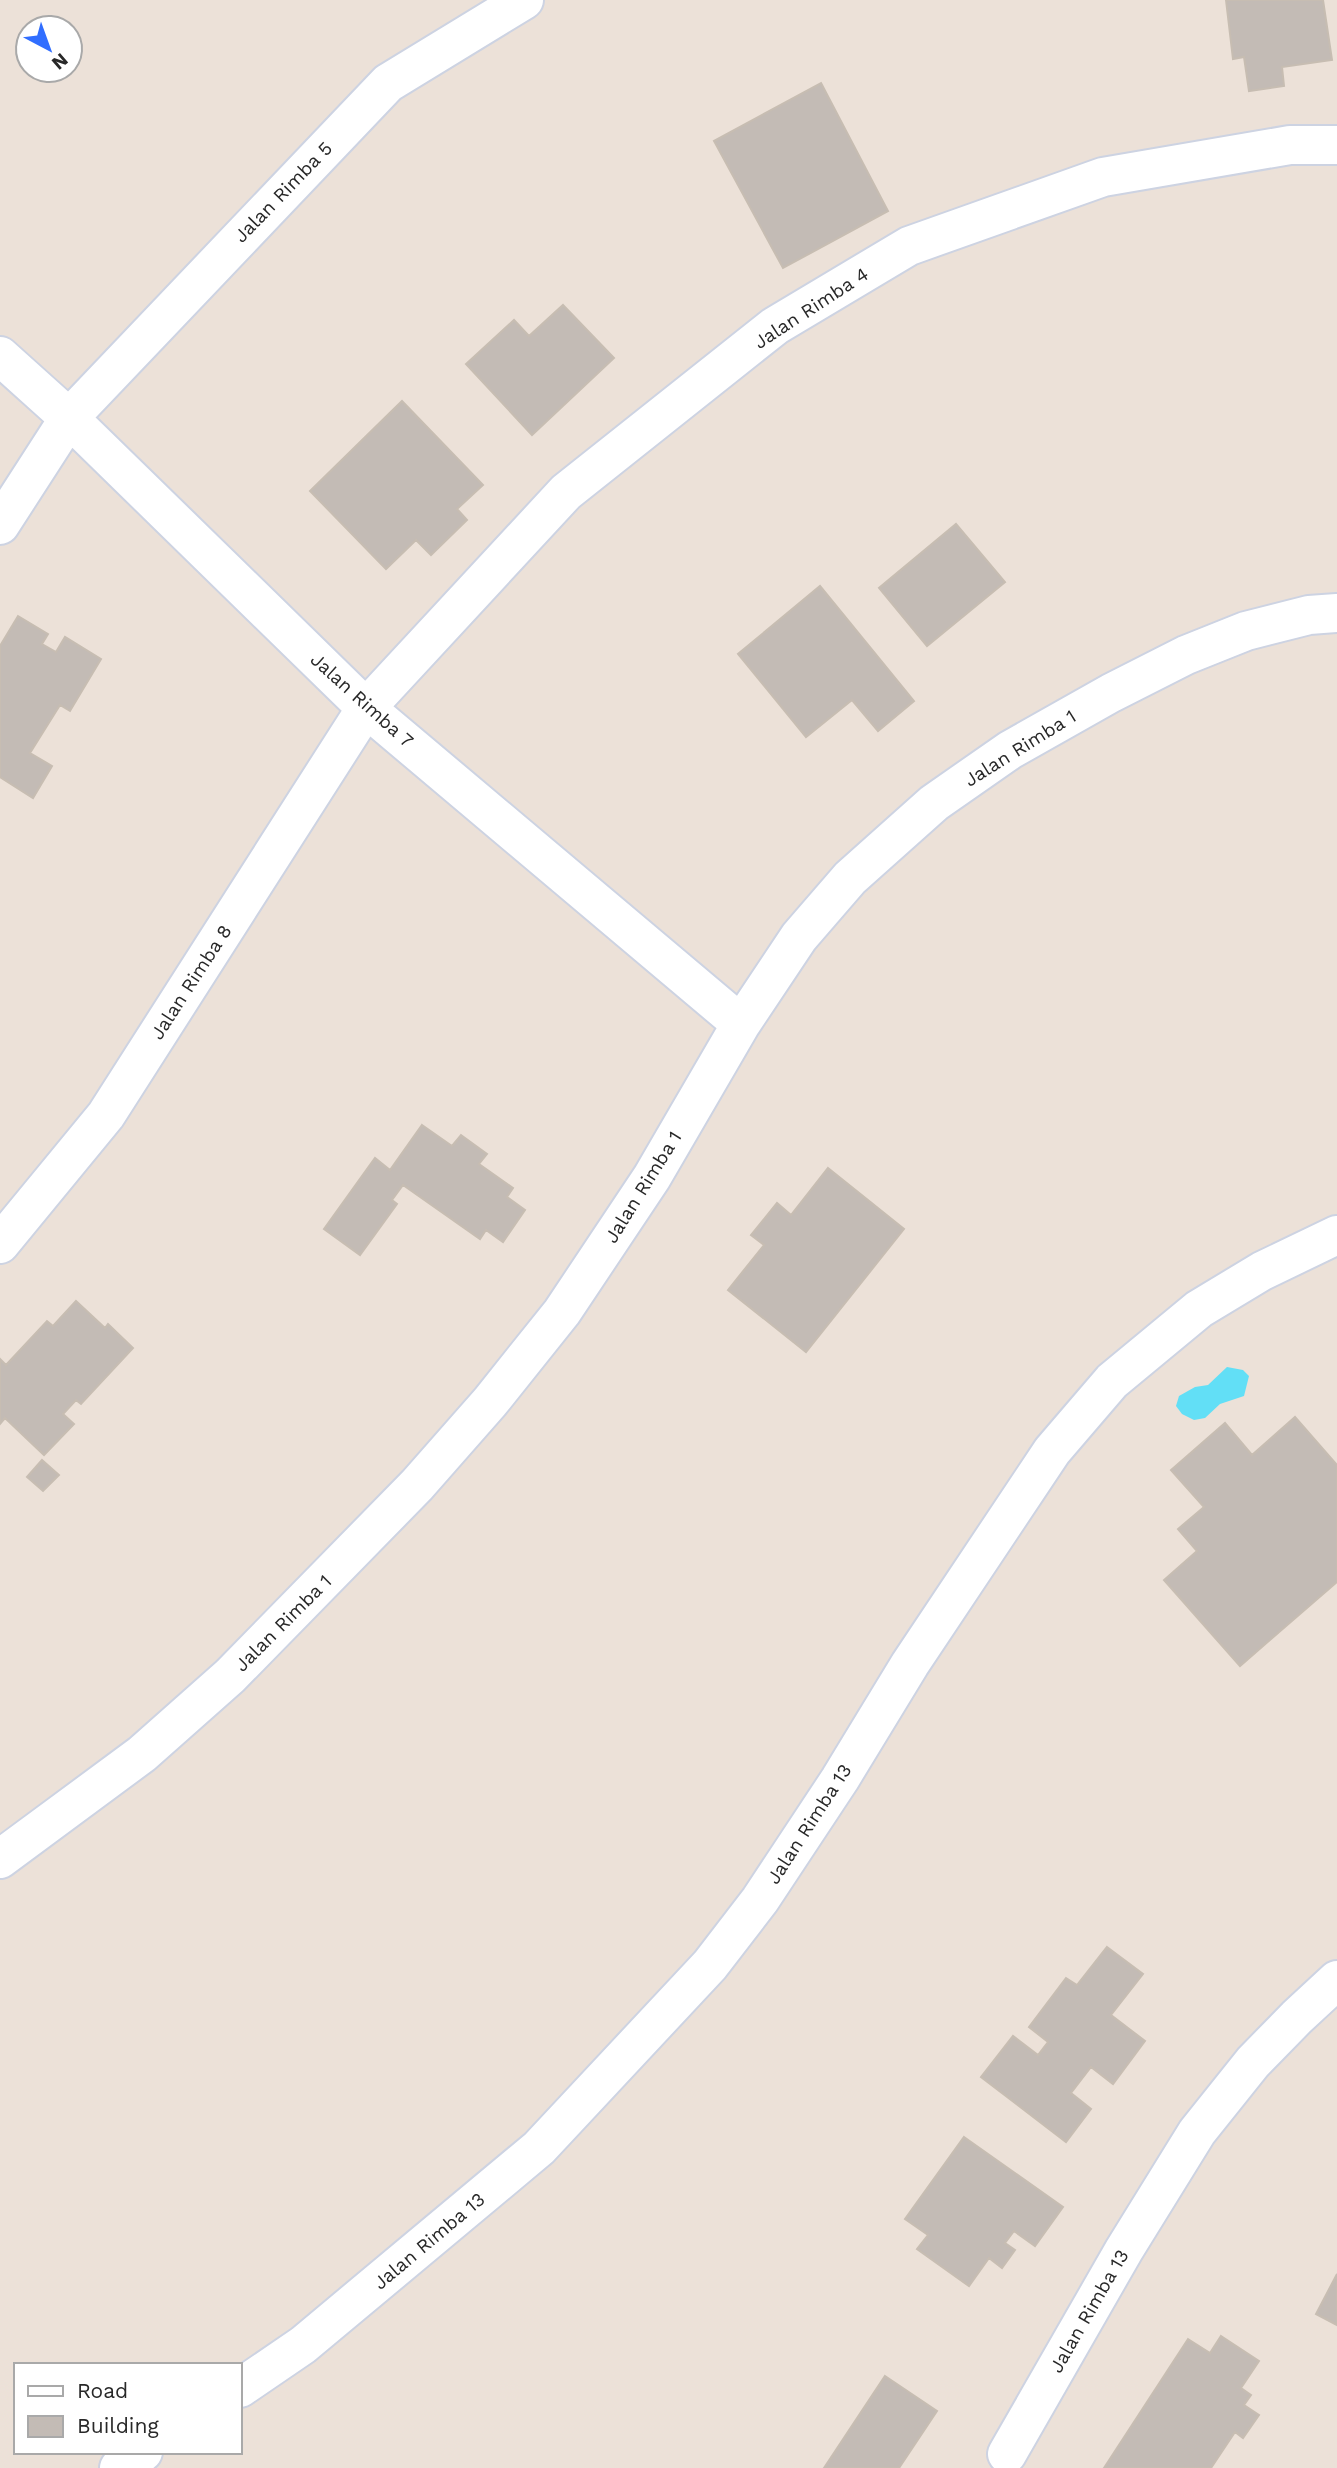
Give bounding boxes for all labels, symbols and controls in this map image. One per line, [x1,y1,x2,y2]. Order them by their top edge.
north arrow [14,14,84,84]
text: N [47,48,73,75]
street label: Jalan Rimba 5 [229,137,337,247]
street label: Jalan Rimba 4 [749,262,873,354]
street label: Jalan Rimba 7 [306,648,418,752]
street label: Jalan Rimba 1 [960,704,1080,792]
street label: Jalan Rimba 8 [145,920,237,1044]
street label: Jalan Rimba 1 [599,1127,687,1247]
street label: Jalan Rimba 1 [230,1570,336,1676]
street label: Jalan Rimba 13 [762,1760,856,1888]
street label: Jalan Rimba 13 [369,2188,489,2294]
street label: Jalan Rimba 13 [1044,2245,1134,2377]
legend [14,2363,242,2454]
text: Road [77,2378,128,2403]
text: Building [77,2413,159,2438]

